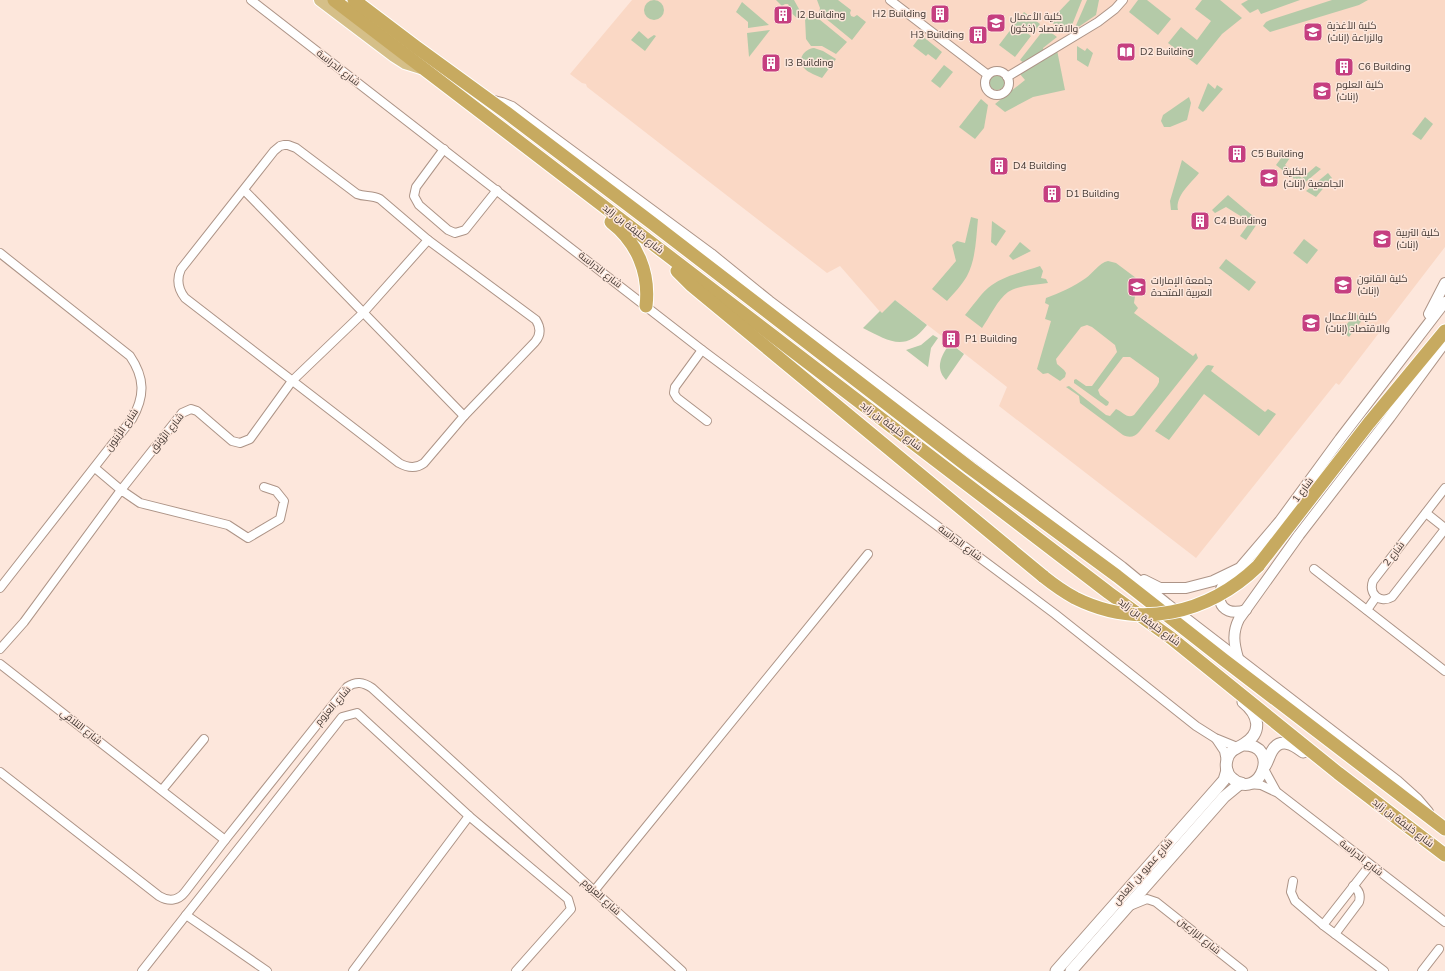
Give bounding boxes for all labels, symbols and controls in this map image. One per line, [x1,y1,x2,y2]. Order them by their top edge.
building icon: H2 Building [929,3,951,25]
building icon: I2 Building [772,4,794,26]
place label: H2 Building [873,7,926,21]
place label: I2 Building [797,8,846,22]
place label: كلية الأعمال والاقتصاد (ذكور) [1010,10,1078,36]
school or university icon: كلية الأعمال والاقتصاد (ذكور) [985,12,1007,34]
place label: كلية الأغذية والزراعة (إناث) [1327,19,1383,45]
school or university icon: كلية الأغذية والزراعة (إناث) [1302,21,1324,43]
building icon: H3 Building [967,24,989,46]
place label: H3 Building [911,28,964,42]
library icon: D2 Building [1115,41,1137,63]
place label: D2 Building [1140,45,1193,59]
street label: شارع الدراسة [313,46,363,90]
building icon: I3 Building [760,52,782,74]
place label: I3 Building [785,56,834,70]
building icon: C6 Building [1333,56,1355,78]
place label: C6 Building [1358,60,1411,74]
place label: كلية العلوم (إناث) [1336,78,1384,104]
school or university icon: كلية العلوم (إناث) [1311,80,1333,102]
building icon: C5 Building [1226,143,1248,165]
place label: C5 Building [1251,147,1304,161]
building icon: D4 Building [988,155,1010,177]
place label: D4 Building [1013,159,1066,173]
place label: الكلية الجامعية (إناث) [1283,165,1344,191]
school or university icon: الكلية الجامعية (إناث) [1258,167,1280,189]
building icon: D1 Building [1041,183,1063,205]
place label: D1 Building [1066,187,1119,201]
street label: شارع خليفة بن زايد [600,201,666,257]
building icon: C4 Building [1189,210,1211,232]
place label: C4 Building [1214,214,1267,228]
place label: كلية التربية (إناث) [1396,226,1439,252]
school or university icon: كلية التربية (إناث) [1371,228,1393,250]
street label: شارع الدراسة [575,248,625,292]
place label: كلية القانون (إناث) [1357,272,1408,298]
place label: جامعة الإمارات العربية المتحدة [1151,274,1212,300]
school or university icon: كلية القانون (إناث) [1332,274,1354,296]
school or university icon: جامعة الإمارات العربية المتحدة [1126,276,1148,298]
place label: كلية الأعمال والاقتصاد (إناث) [1325,310,1390,336]
school or university icon: كلية الأعمال والاقتصاد (إناث) [1300,312,1322,334]
building icon: P1 Building [940,328,962,350]
place label: P1 Building [965,332,1017,346]
street label: شارع خليفة بن زايد [857,398,925,454]
street label: شارع الزَّيتون [102,406,142,454]
street label: شارع الرَّوْنَق [147,410,187,456]
street label: شارع 1 [1289,475,1317,505]
street label: شارع الدراسة [935,522,985,564]
street label: شارع 2 [1380,539,1408,569]
street label: شارع خليفة بن زايد [1115,595,1183,649]
street label: شارع العزوم [312,683,354,729]
street label: شارع التلاقي [57,706,105,748]
street label: شارع خليفة بن زايد [1369,795,1437,851]
street label: شارع عمرو بن العاص [1110,836,1176,908]
street label: شارع الدراسة [1336,836,1386,880]
street label: شارع العزوم [578,876,624,918]
street label: شارع الزارعين [1175,914,1223,958]

